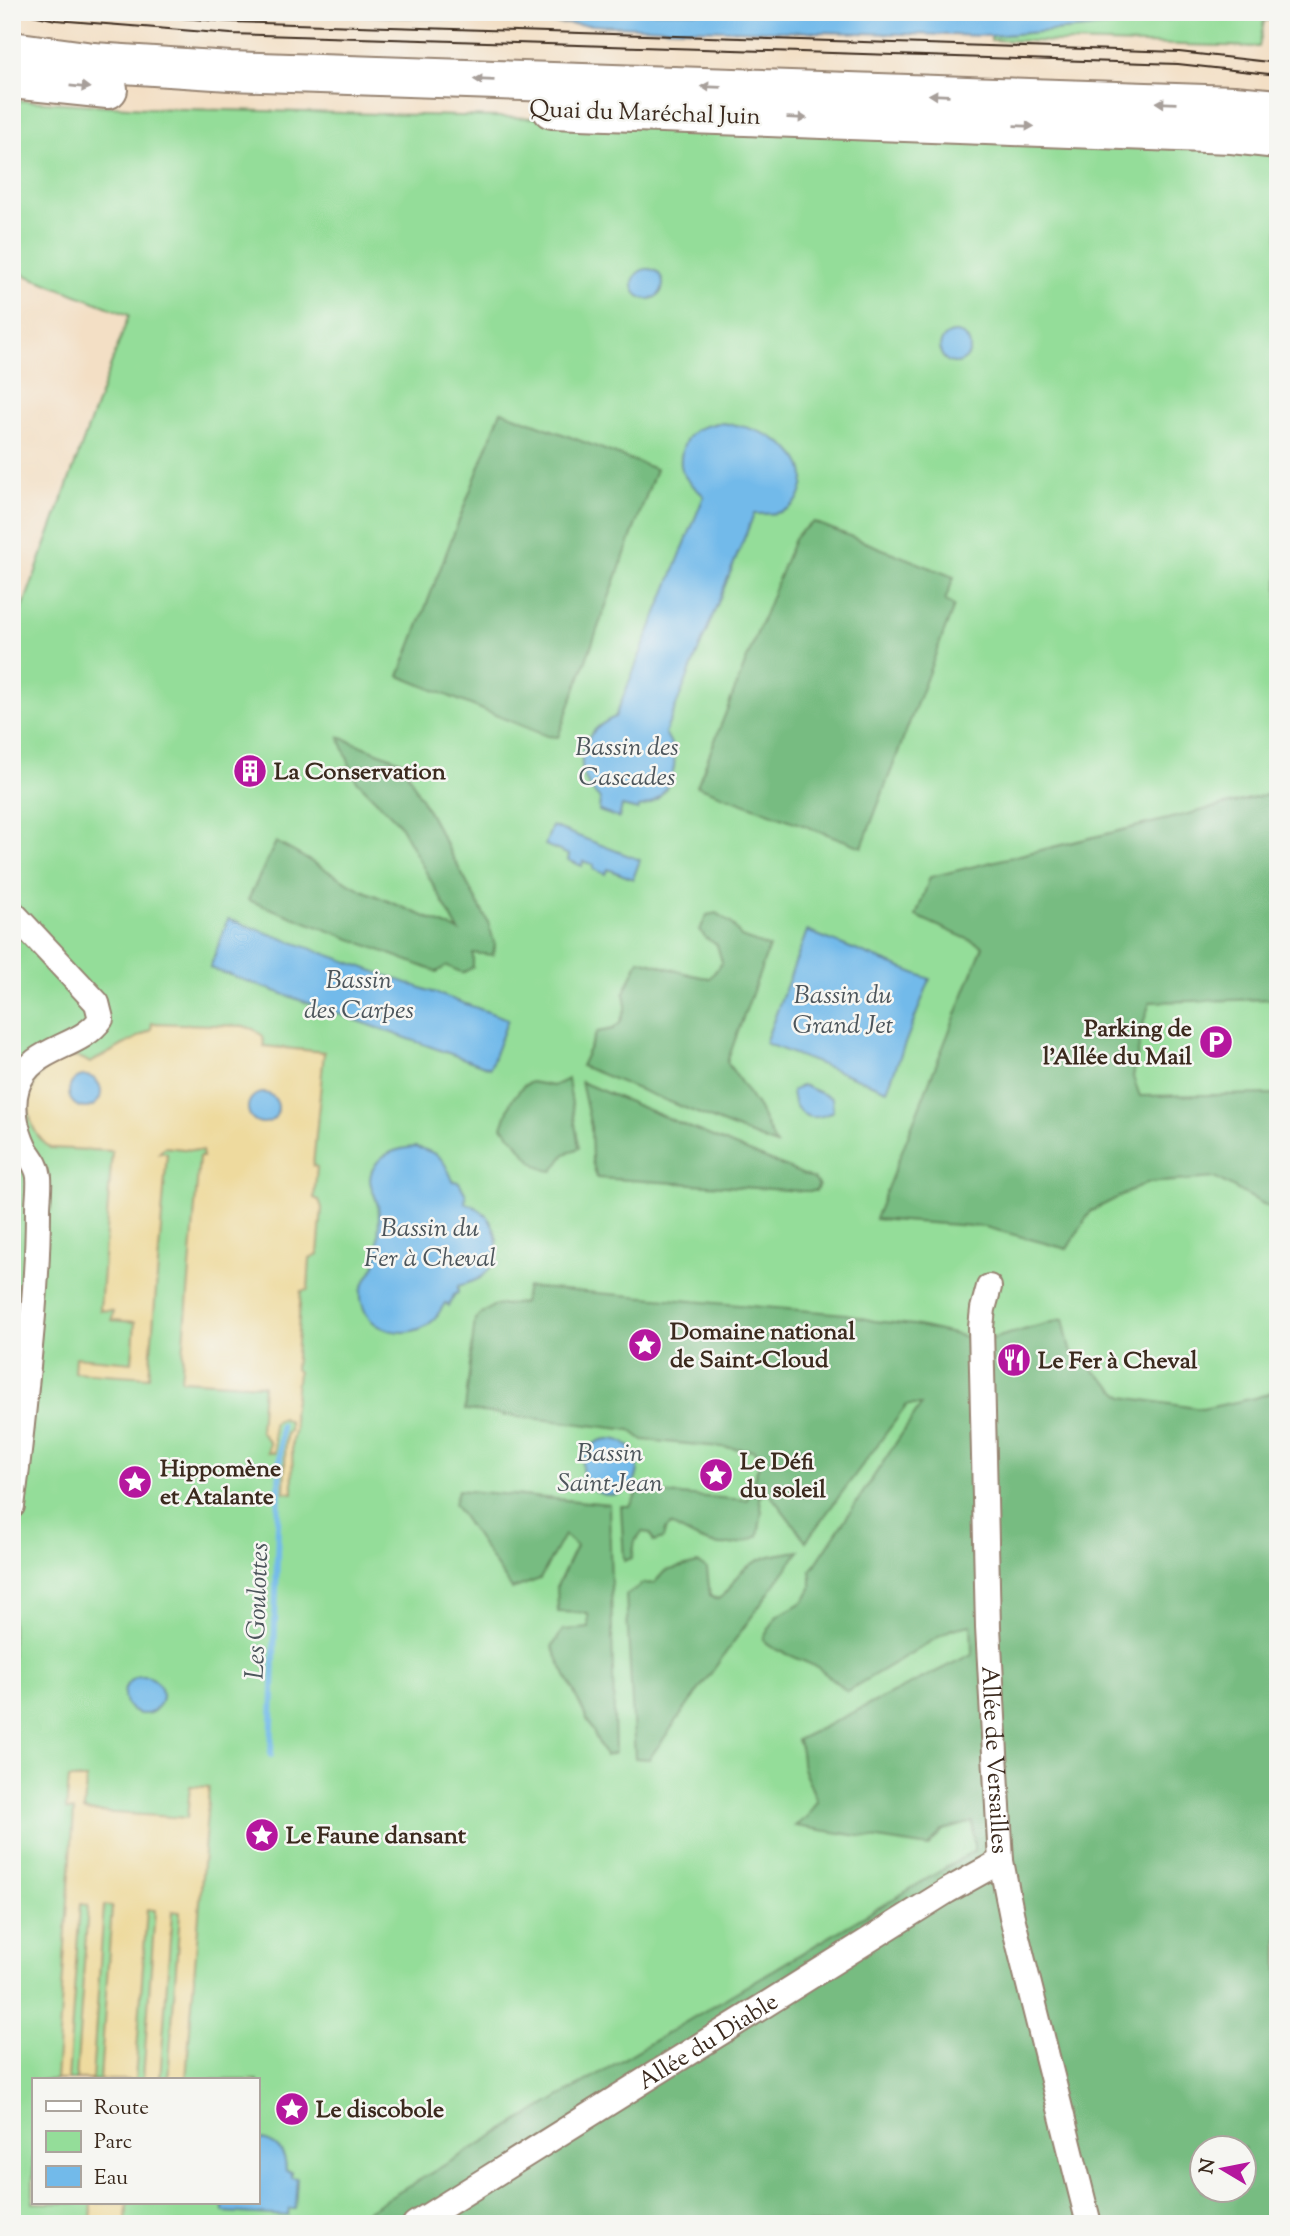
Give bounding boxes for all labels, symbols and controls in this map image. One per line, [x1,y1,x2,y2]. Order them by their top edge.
one-way arrow [473,74,495,85]
one-way arrow [69,81,91,92]
one-way arrow [700,82,722,93]
one-way arrow [927,90,949,101]
street label: Quai du Maréchal Juin [529,93,761,135]
one-way arrow [1155,97,1177,108]
one-way arrow [786,112,808,123]
one-way arrow [1013,121,1035,132]
water label: Bassin des Cascades [575,730,679,797]
building icon: La Conservation [231,752,269,790]
place label: La Conservation [274,756,447,790]
water label: Bassin des Carpes [304,963,414,1030]
water label: Bassin du Grand Jet [793,978,894,1045]
place label: Parking de l'Allée du Mail [1043,1013,1192,1075]
parking icon: Parking de l'Allée du Mail [1197,1023,1235,1061]
water label: Bassin du Fer à Cheval [364,1211,496,1278]
place label: Domaine national de Saint-Cloud [670,1316,855,1378]
place icon: Domaine national de Saint-Cloud [626,1326,664,1364]
restaurant icon: Le Fer à Cheval [995,1341,1033,1379]
place label: Le Fer à Cheval [1038,1345,1198,1379]
water label: Bassin Saint-Jean [557,1436,663,1503]
place label: Le Défi du soleil [740,1446,826,1508]
place label: Hippomène et Atalante [160,1453,281,1515]
place icon: Le Défi du soleil [697,1456,735,1494]
place icon: Hippomène et Atalante [116,1463,154,1501]
water label: Les Goulottes [238,1542,279,1680]
street label: Allée de Versailles [971,1665,1016,1855]
place icon: Le Faune dansant [243,1816,281,1854]
place label: Le Faune dansant [286,1820,467,1854]
street label: Allée du Diable [632,1986,785,2099]
legend [32,2078,259,2204]
place icon: Le discobole [273,2090,311,2128]
text: Route [94,2094,149,2124]
place label: Le discobole [316,2094,444,2128]
text: Parc [94,2128,132,2158]
north arrow [1188,2134,1258,2204]
text: N [1194,2157,1223,2176]
text: Eau [94,2164,128,2194]

